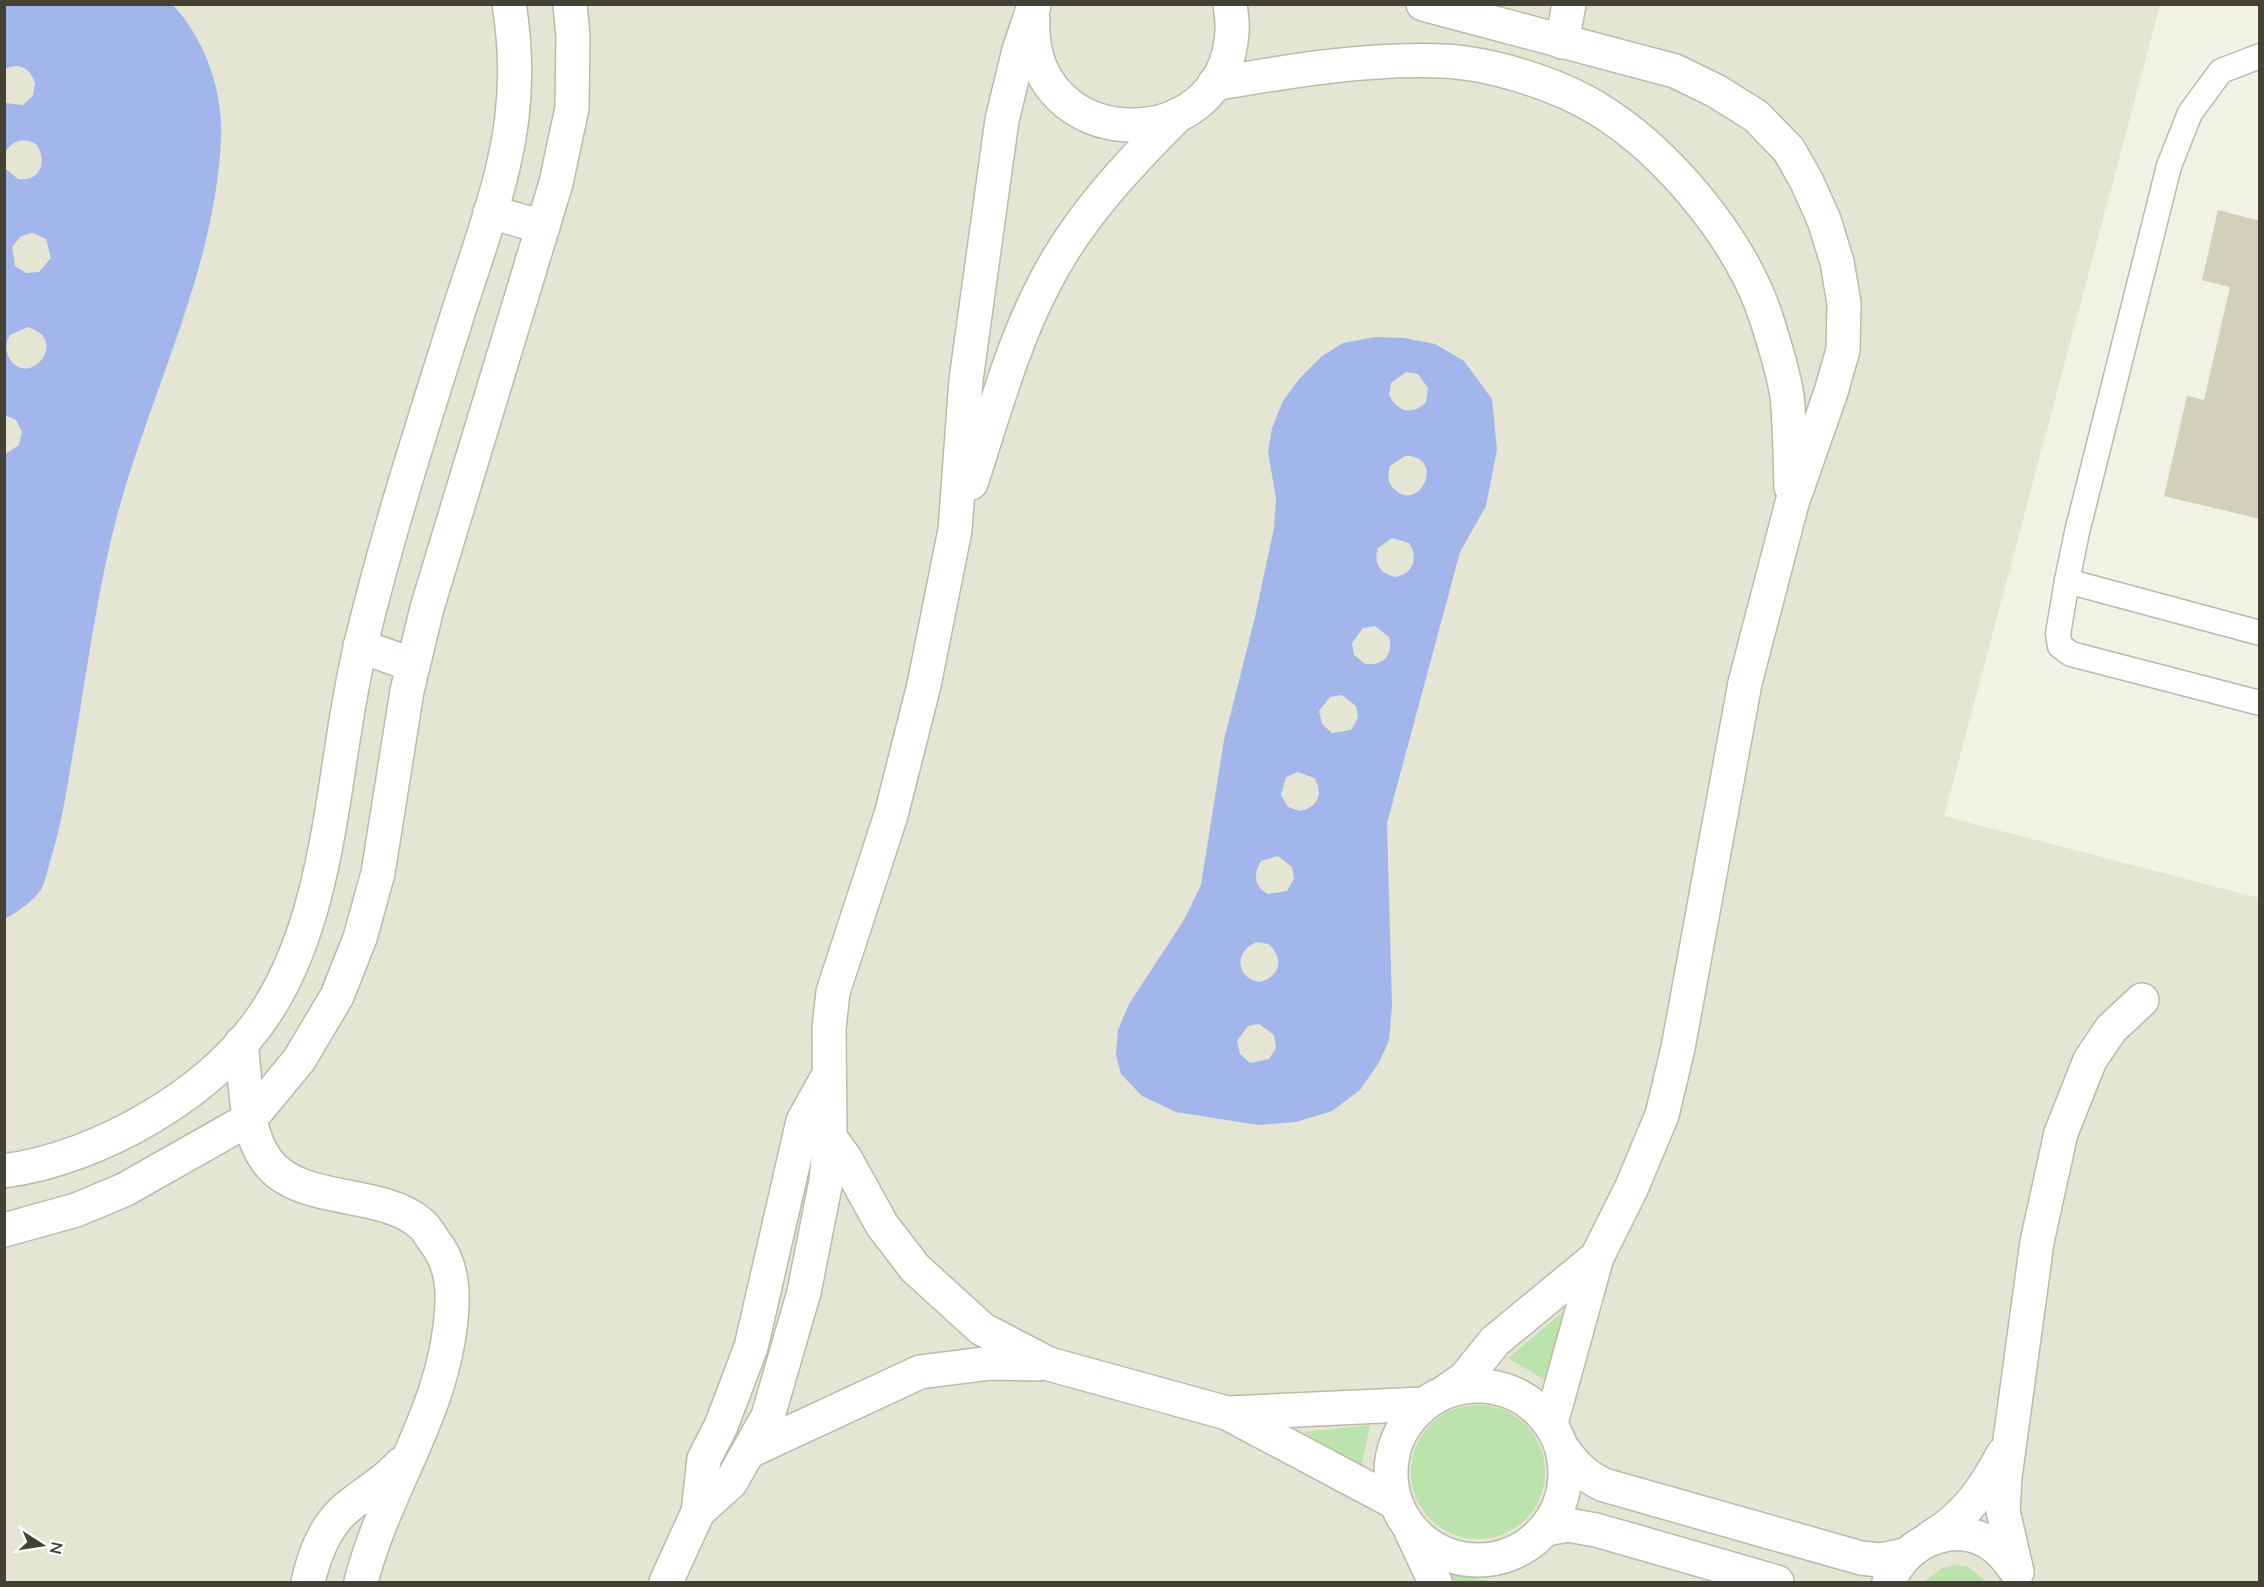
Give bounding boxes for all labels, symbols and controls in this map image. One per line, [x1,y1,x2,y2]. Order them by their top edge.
north arrow [12,1515,72,1575]
text: N [46,1540,68,1556]

